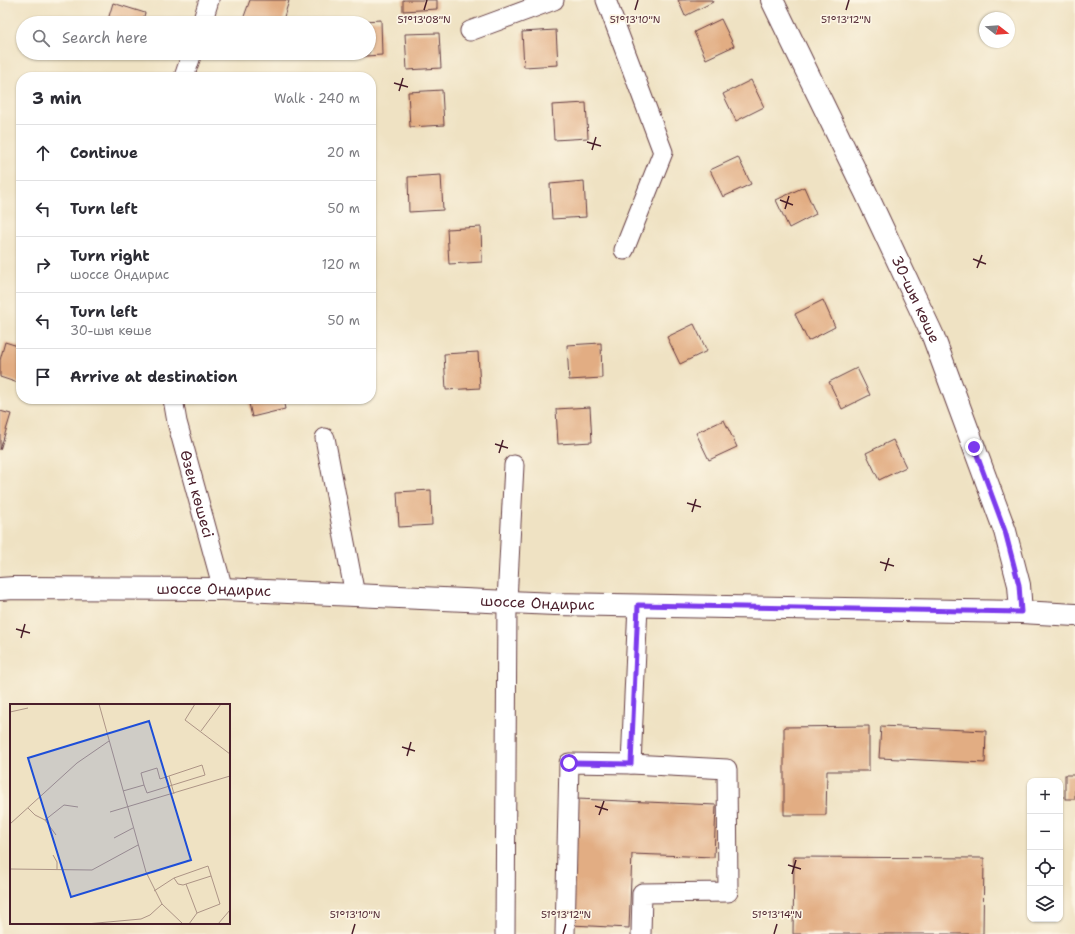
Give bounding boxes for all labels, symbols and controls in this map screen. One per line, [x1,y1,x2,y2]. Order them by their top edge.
north arrow [979,12,1015,48]
text: 51°13'08"N [397,13,451,26]
text: 51°13'10"N [610,13,660,26]
text: 51°13'12"N [821,13,871,26]
search box [16,16,376,60]
icon: search [30,27,52,49]
text: Search here [62,28,148,48]
text: 3 min [32,87,82,109]
text: Walk · 240 m [274,90,360,107]
icon: ahead [32,142,54,164]
text: Continue [70,143,138,163]
text: 20 m [327,144,360,161]
icon: left [32,198,54,220]
text: Turn left [70,199,138,219]
text: 50 m [327,200,360,217]
text: Turn right [70,246,150,266]
street label: 30-шы көше [887,252,945,346]
icon: right [32,254,54,276]
text: 120 m [322,256,360,273]
text: шоссе Ондирис [70,266,169,283]
text: Turn left [70,302,138,322]
icon: left [32,310,54,332]
text: 50 m [327,312,360,329]
text: 30-шы көше [70,322,152,339]
icon: arrive [32,366,54,388]
text: Arrive at destination [70,367,238,387]
route end [965,438,983,456]
street label: Өзен көшесі [175,448,218,540]
street label: шоссе Ондирис [157,579,272,601]
street label: шоссе Ондирис [480,591,595,615]
inset map [10,704,230,924]
route start [560,754,578,772]
map controls [1027,778,1063,922]
button: + [1027,778,1063,814]
button: − [1027,814,1063,850]
button: locate [1027,850,1063,886]
button: layers [1027,886,1063,922]
text: 51°13'10"N [330,908,380,921]
text: 51°13'12"N [541,908,591,921]
text: 51°13'14"N [752,908,802,921]

